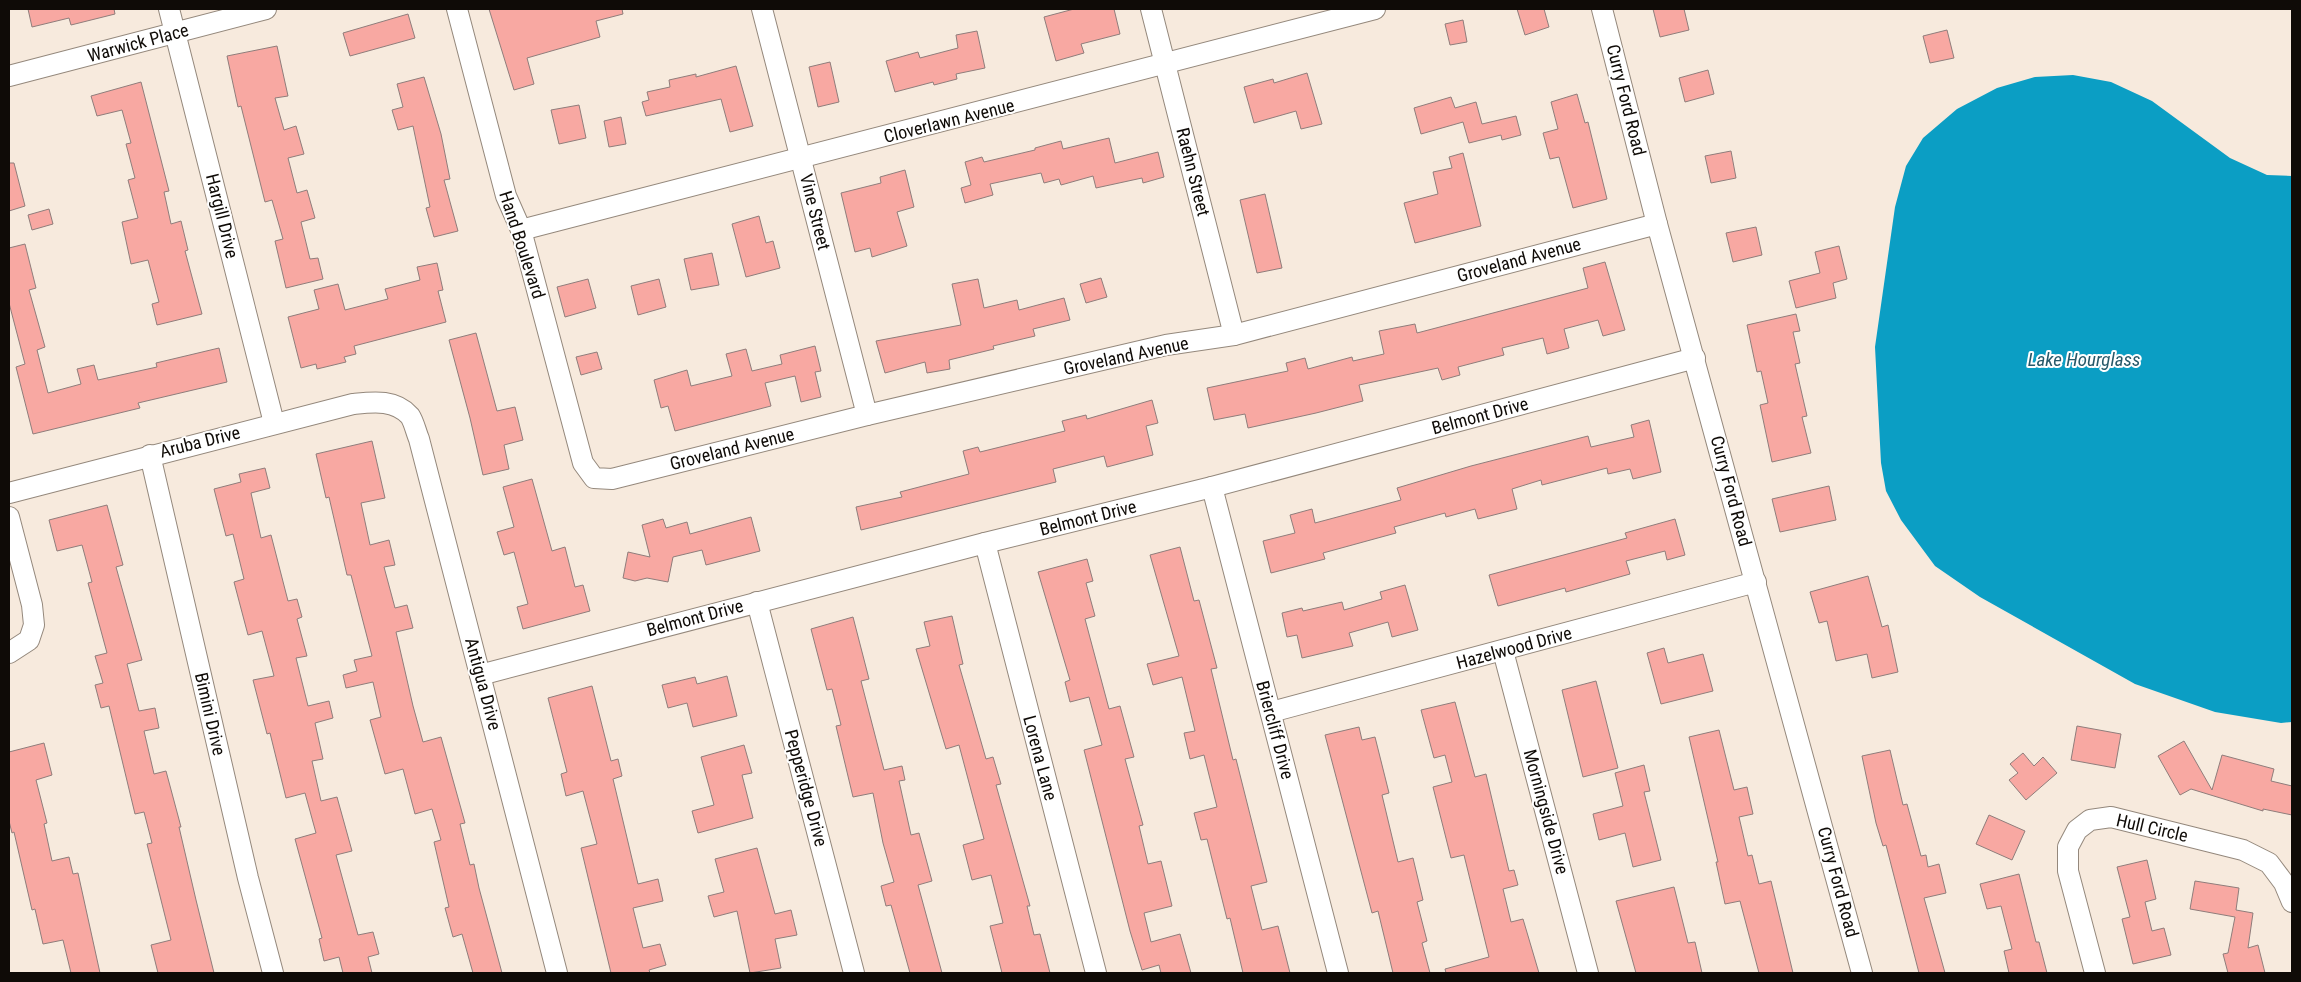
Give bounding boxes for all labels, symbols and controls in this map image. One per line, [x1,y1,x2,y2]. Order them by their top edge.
street label: Warwick Place [85,19,191,66]
street label: Curry Ford Road [1603,42,1650,158]
street label: Cloverlawn Avenue [881,94,1016,147]
street label: Raehn Street [1172,126,1215,218]
street label: Hargill Drive [202,171,243,260]
street label: Vine Street [796,172,835,252]
street label: Hand Boulevard [495,188,550,301]
street label: Groveland Avenue [1455,233,1583,286]
street label: Groveland Avenue [1061,332,1190,379]
water label: Lake Hourglass [2028,348,2140,371]
street label: Belmont Drive [1429,393,1530,438]
street label: Aruba Drive [158,421,242,462]
street label: Groveland Avenue [668,423,796,474]
street label: Curry Ford Road [1707,433,1756,548]
street label: Belmont Drive [1037,495,1138,540]
street label: Belmont Drive [644,595,745,640]
street label: Hazelwood Drive [1454,622,1574,673]
street label: Antigua Drive [461,635,506,732]
street label: Bimini Drive [191,670,230,757]
street label: Briercliff Drive [1252,678,1299,781]
street label: Lorena Lane [1019,713,1062,803]
street label: Pepperidge Drive [781,727,832,849]
street label: Morningside Drive [1520,747,1573,877]
street label: Hull Circle [2114,809,2190,846]
street label: Curry Ford Road [1814,824,1863,939]

